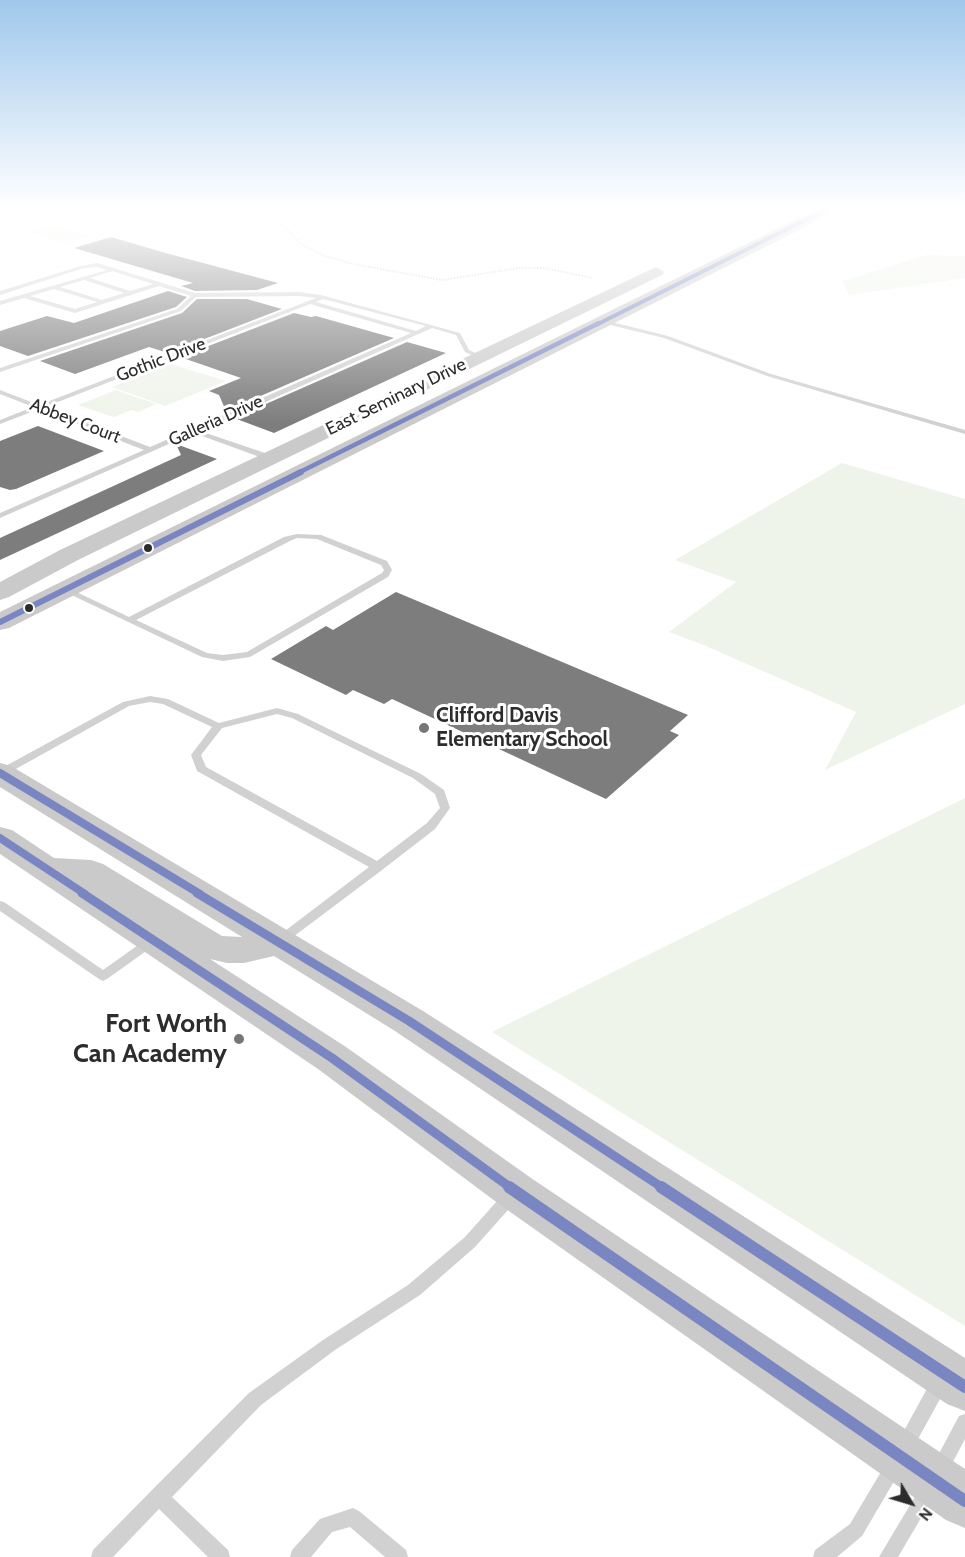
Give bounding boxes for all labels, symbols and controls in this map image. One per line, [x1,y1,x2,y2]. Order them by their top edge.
street label: Gothic Drive [113,333,209,387]
street label: East Seminary Drive [322,354,470,440]
street label: Galleria Drive [166,391,266,451]
street label: Abbey Court [27,394,123,448]
unlabelled marker [142,542,154,554]
unlabelled marker [23,602,35,614]
place label: Clifford Davis Elementary School [436,703,608,753]
marker: Clifford Davis Elementary School [417,721,431,735]
place label: Fort Worth Can Academy [73,1008,227,1070]
marker: Fort Worth Can Academy [232,1032,246,1046]
north arrow [881,1473,941,1533]
text: N [915,1504,937,1525]

